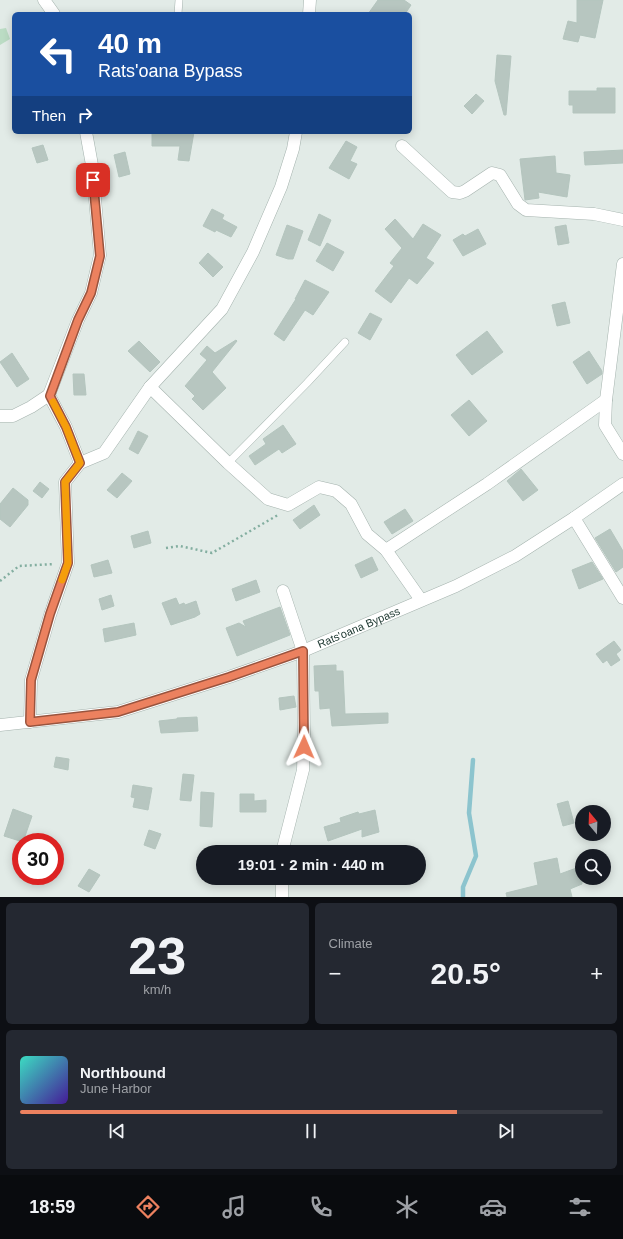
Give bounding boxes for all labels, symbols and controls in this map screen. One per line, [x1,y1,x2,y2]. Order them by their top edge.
icon: left [32,28,84,80]
text: 40 m [98,28,162,59]
text: Rats'oana Bypass [98,61,243,81]
icon: right [74,104,96,126]
text: Then [32,107,66,124]
pin [76,163,110,197]
icon: arrive [82,169,104,191]
street label: Rats'oana Bypass [316,604,402,650]
position arrow [283,726,325,768]
north arrow [575,805,611,841]
map controls [575,805,611,885]
speed limit sign: 30 [12,833,64,885]
button: search [575,849,611,885]
text: 19:01 · 2 min · 440 m [238,856,384,873]
text: 23 [128,927,186,985]
text: Climate [329,936,373,951]
text: 20.5° [431,957,501,990]
text: − [329,961,341,986]
text: + [590,961,603,986]
text: km/h [143,982,171,997]
text: Northbound [80,1064,166,1081]
text: June Harbor [80,1081,152,1096]
icon: previous [106,1120,128,1142]
icon: pause [300,1120,322,1142]
icon: next [495,1120,517,1142]
icon: directions [134,1193,162,1221]
icon: music [220,1193,248,1221]
icon: phone [307,1193,335,1221]
icon: climate [393,1193,421,1221]
icon: car [479,1193,507,1221]
icon: filters [566,1193,594,1221]
text: 18:59 [29,1197,75,1217]

